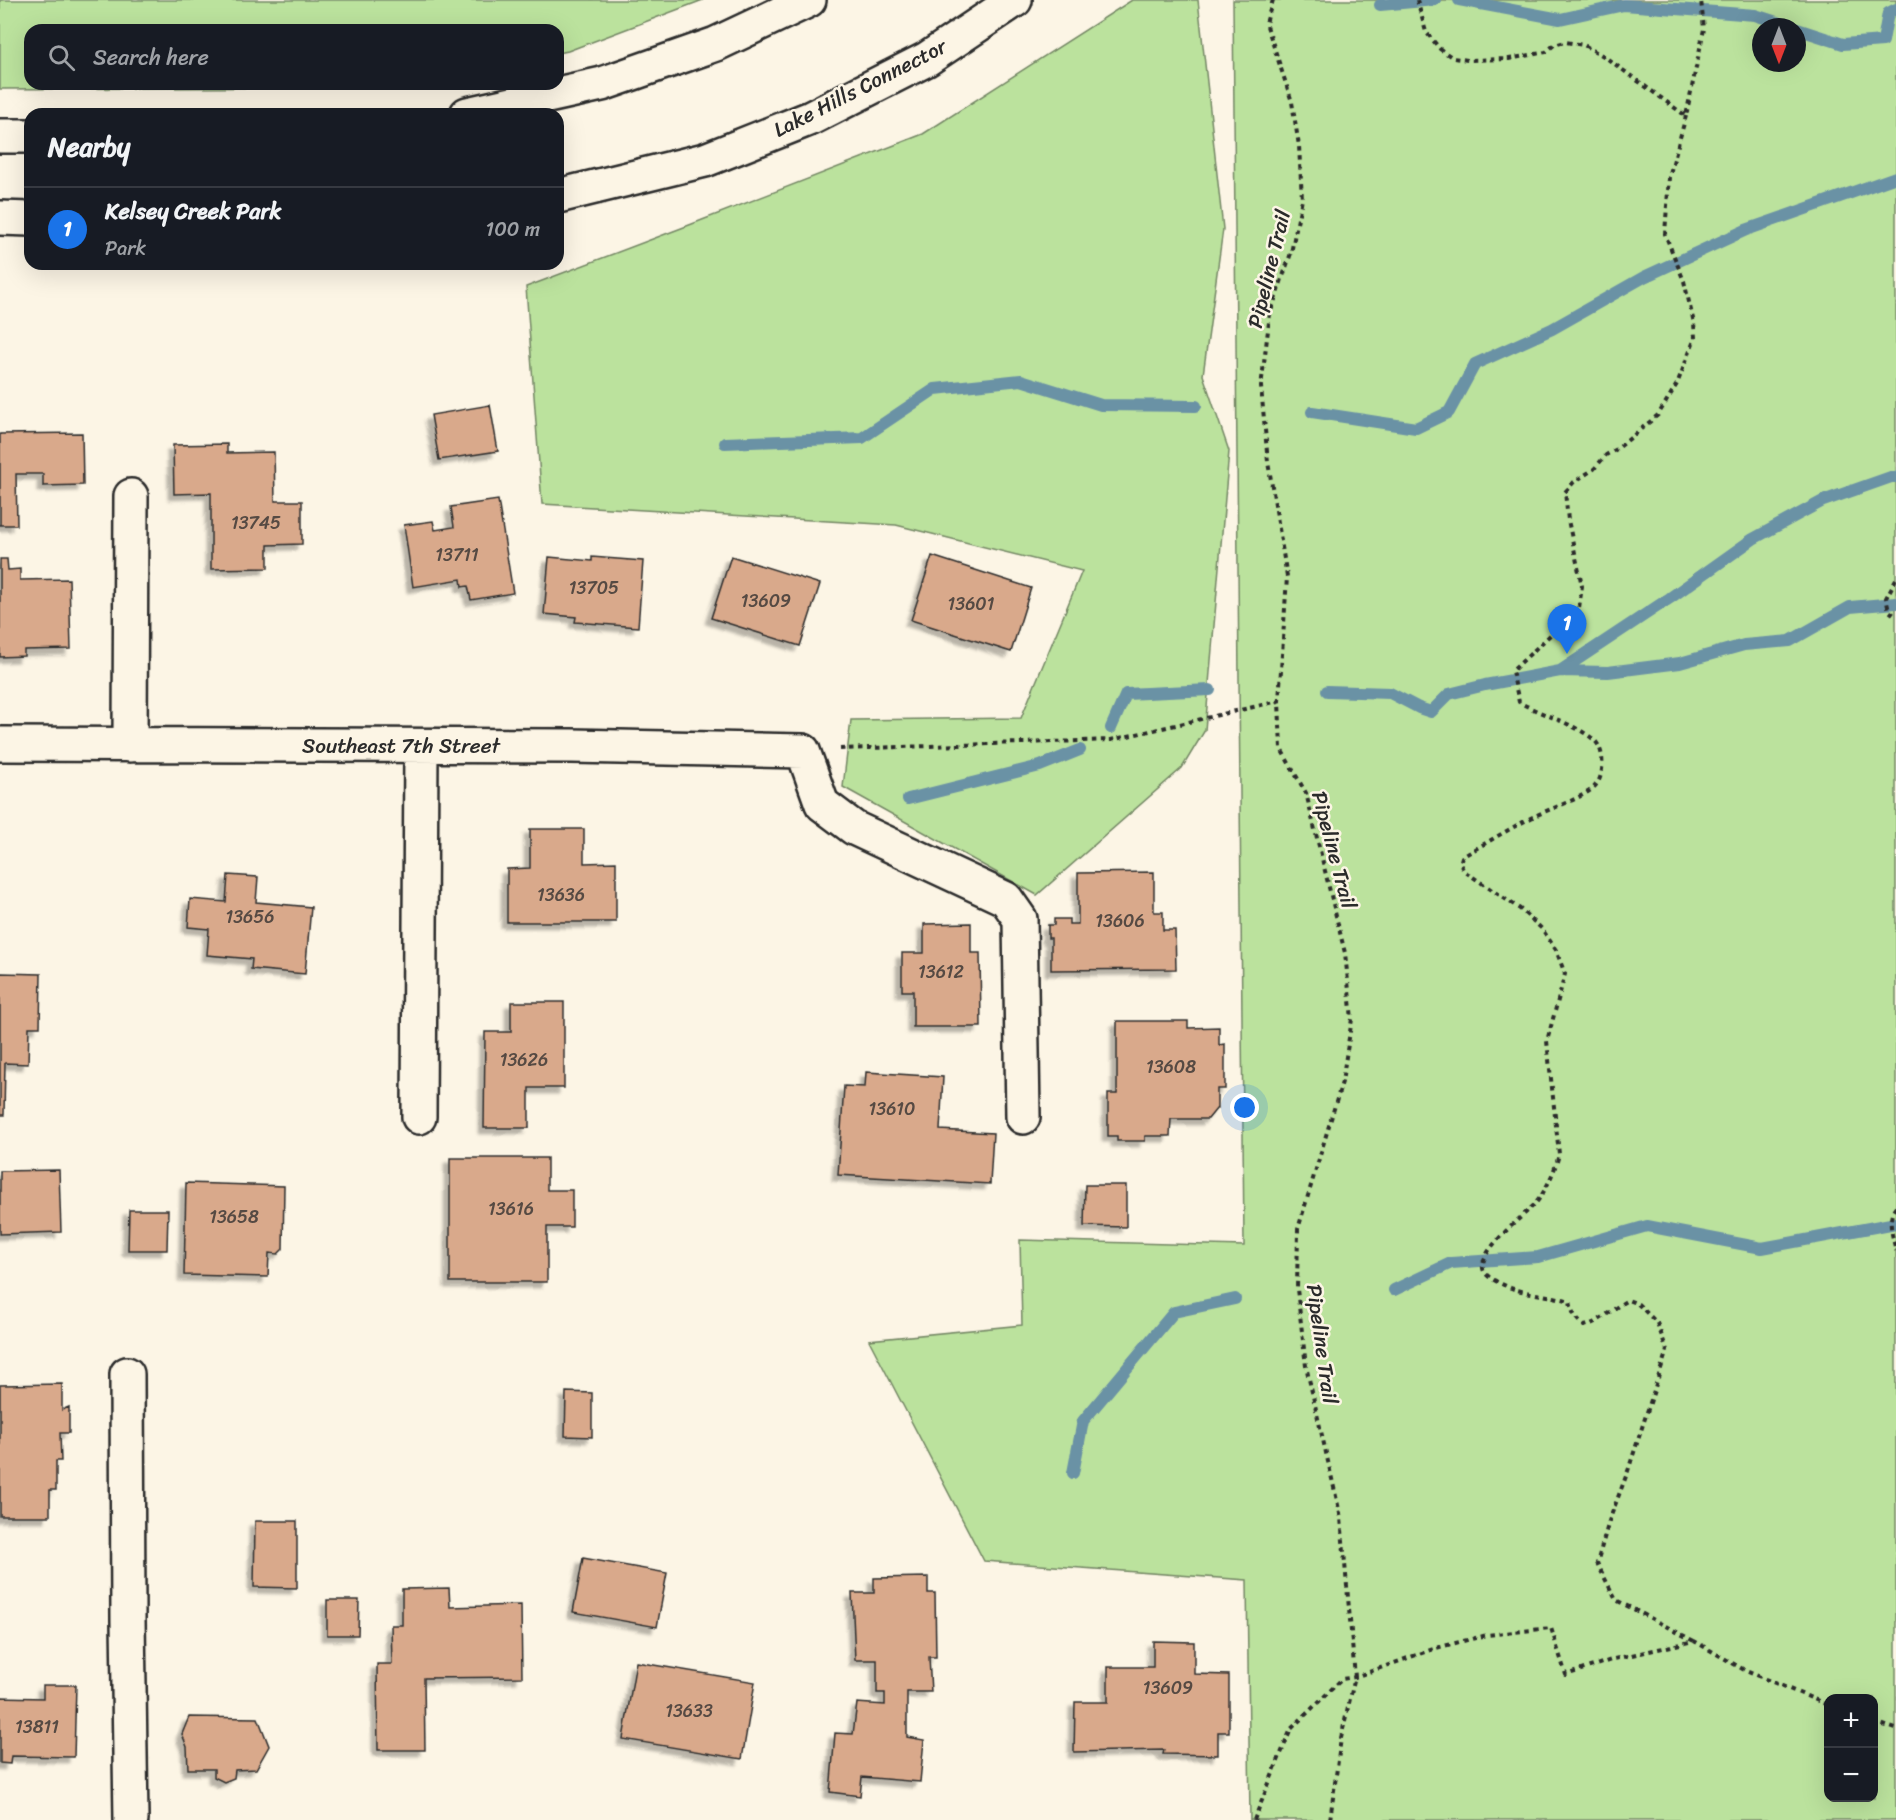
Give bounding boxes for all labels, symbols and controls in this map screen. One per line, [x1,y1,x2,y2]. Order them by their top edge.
north arrow [1752,18,1806,72]
search box [24,24,564,90]
street label: Lake Hills Connector [766,27,955,148]
text: Search here [93,38,209,77]
icon: search [45,41,78,74]
text: Nearby [48,124,130,170]
text: Kelsey Creek Park [105,192,281,231]
street label: Pipeline Trail [1236,205,1302,332]
text: 1 [63,212,72,247]
text: 100 m [486,212,540,247]
text: Park [105,231,146,266]
house number: 13745 [231,507,281,539]
house number: 13711 [435,539,479,571]
house number: 13705 [569,572,619,604]
house number: 13609 [741,585,791,617]
house number: 13601 [948,588,995,620]
pin: 1 [1548,604,1586,654]
street label: Southeast 7th Street [302,727,501,765]
street label: Pipeline Trail [1300,787,1368,914]
house number: 13636 [537,879,585,911]
house number: 13656 [225,901,275,933]
house number: 13606 [1095,905,1145,937]
house number: 13612 [918,956,964,988]
house number: 13626 [500,1044,548,1076]
house number: 13608 [1146,1051,1196,1083]
house number: 13610 [869,1093,915,1125]
your location [1230,1093,1259,1122]
house number: 13616 [488,1193,534,1225]
house number: 13658 [209,1201,259,1233]
street label: Pipeline Trail [1295,1282,1349,1407]
house number: 13609 [1143,1672,1193,1704]
map controls [1824,1694,1878,1802]
button: + [1824,1694,1878,1748]
house number: 13633 [665,1695,713,1727]
house number: 13811 [15,1711,59,1743]
button: − [1824,1748,1878,1802]

